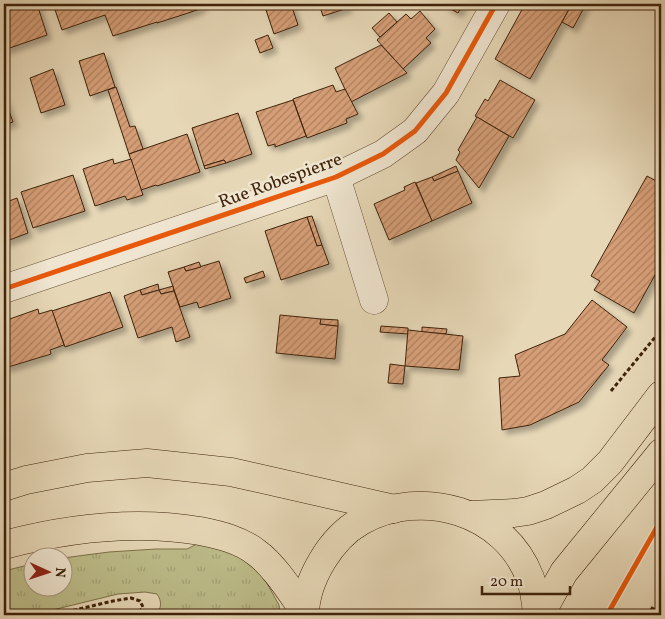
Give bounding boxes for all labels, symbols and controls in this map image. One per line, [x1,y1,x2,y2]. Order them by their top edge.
street label: Rue Robespierre [215,147,346,215]
north arrow [22,546,72,596]
scale bar [482,564,570,596]
text: N [50,567,69,578]
text: 20 m [490,572,523,593]

